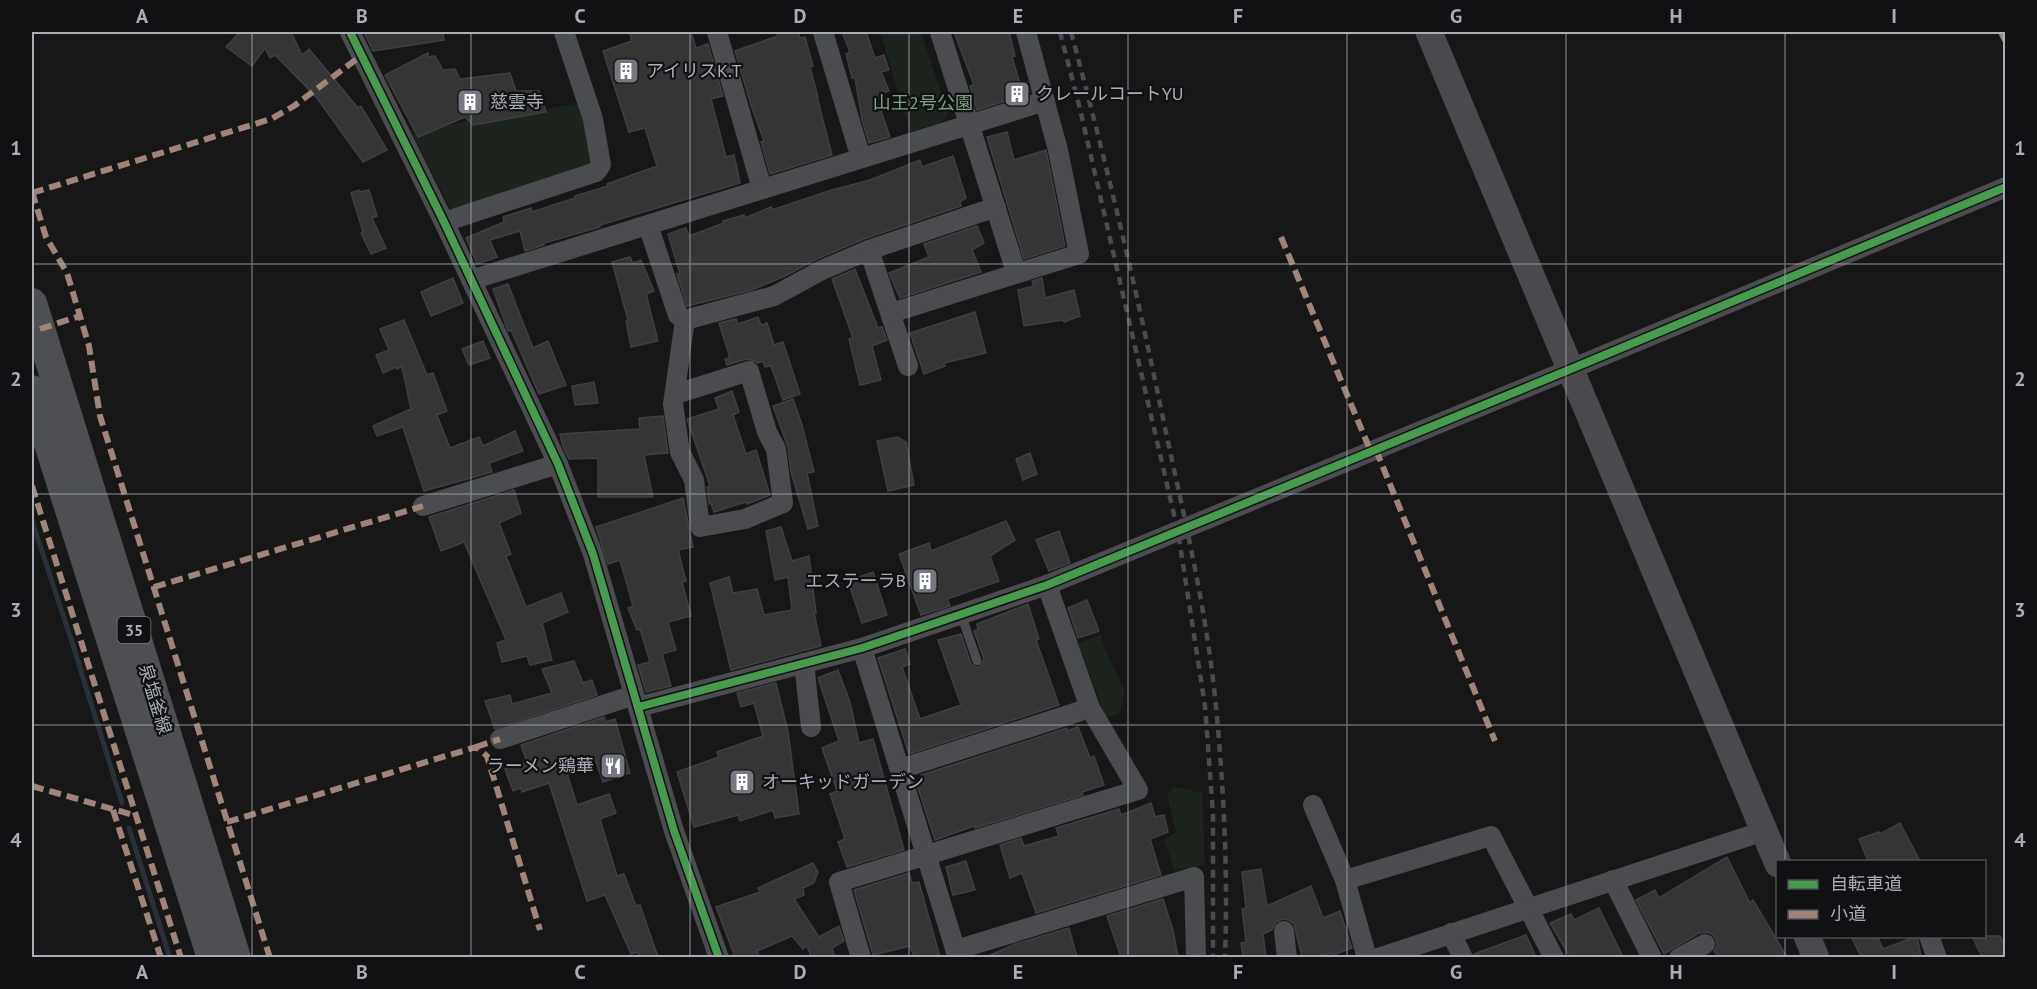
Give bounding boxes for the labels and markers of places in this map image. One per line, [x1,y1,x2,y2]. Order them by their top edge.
building icon: アイリスK.T [611,56,641,86]
place label: アイリスK.T [646,59,741,82]
building icon: クレールコートYU [1002,79,1032,109]
place label: クレールコートYU [1036,82,1183,105]
building icon: 慈雲寺 [455,87,485,117]
place label: 慈雲寺 [490,90,544,113]
building icon: エステーラB [910,566,940,596]
place label: エステーラB [805,569,906,592]
restaurant icon: ラーメン鶏華 [598,751,628,781]
place label: ラーメン鶏華 [487,754,594,777]
building icon: オーキッドガーデン [727,767,757,797]
place label: オーキッドガーデン [762,770,924,793]

